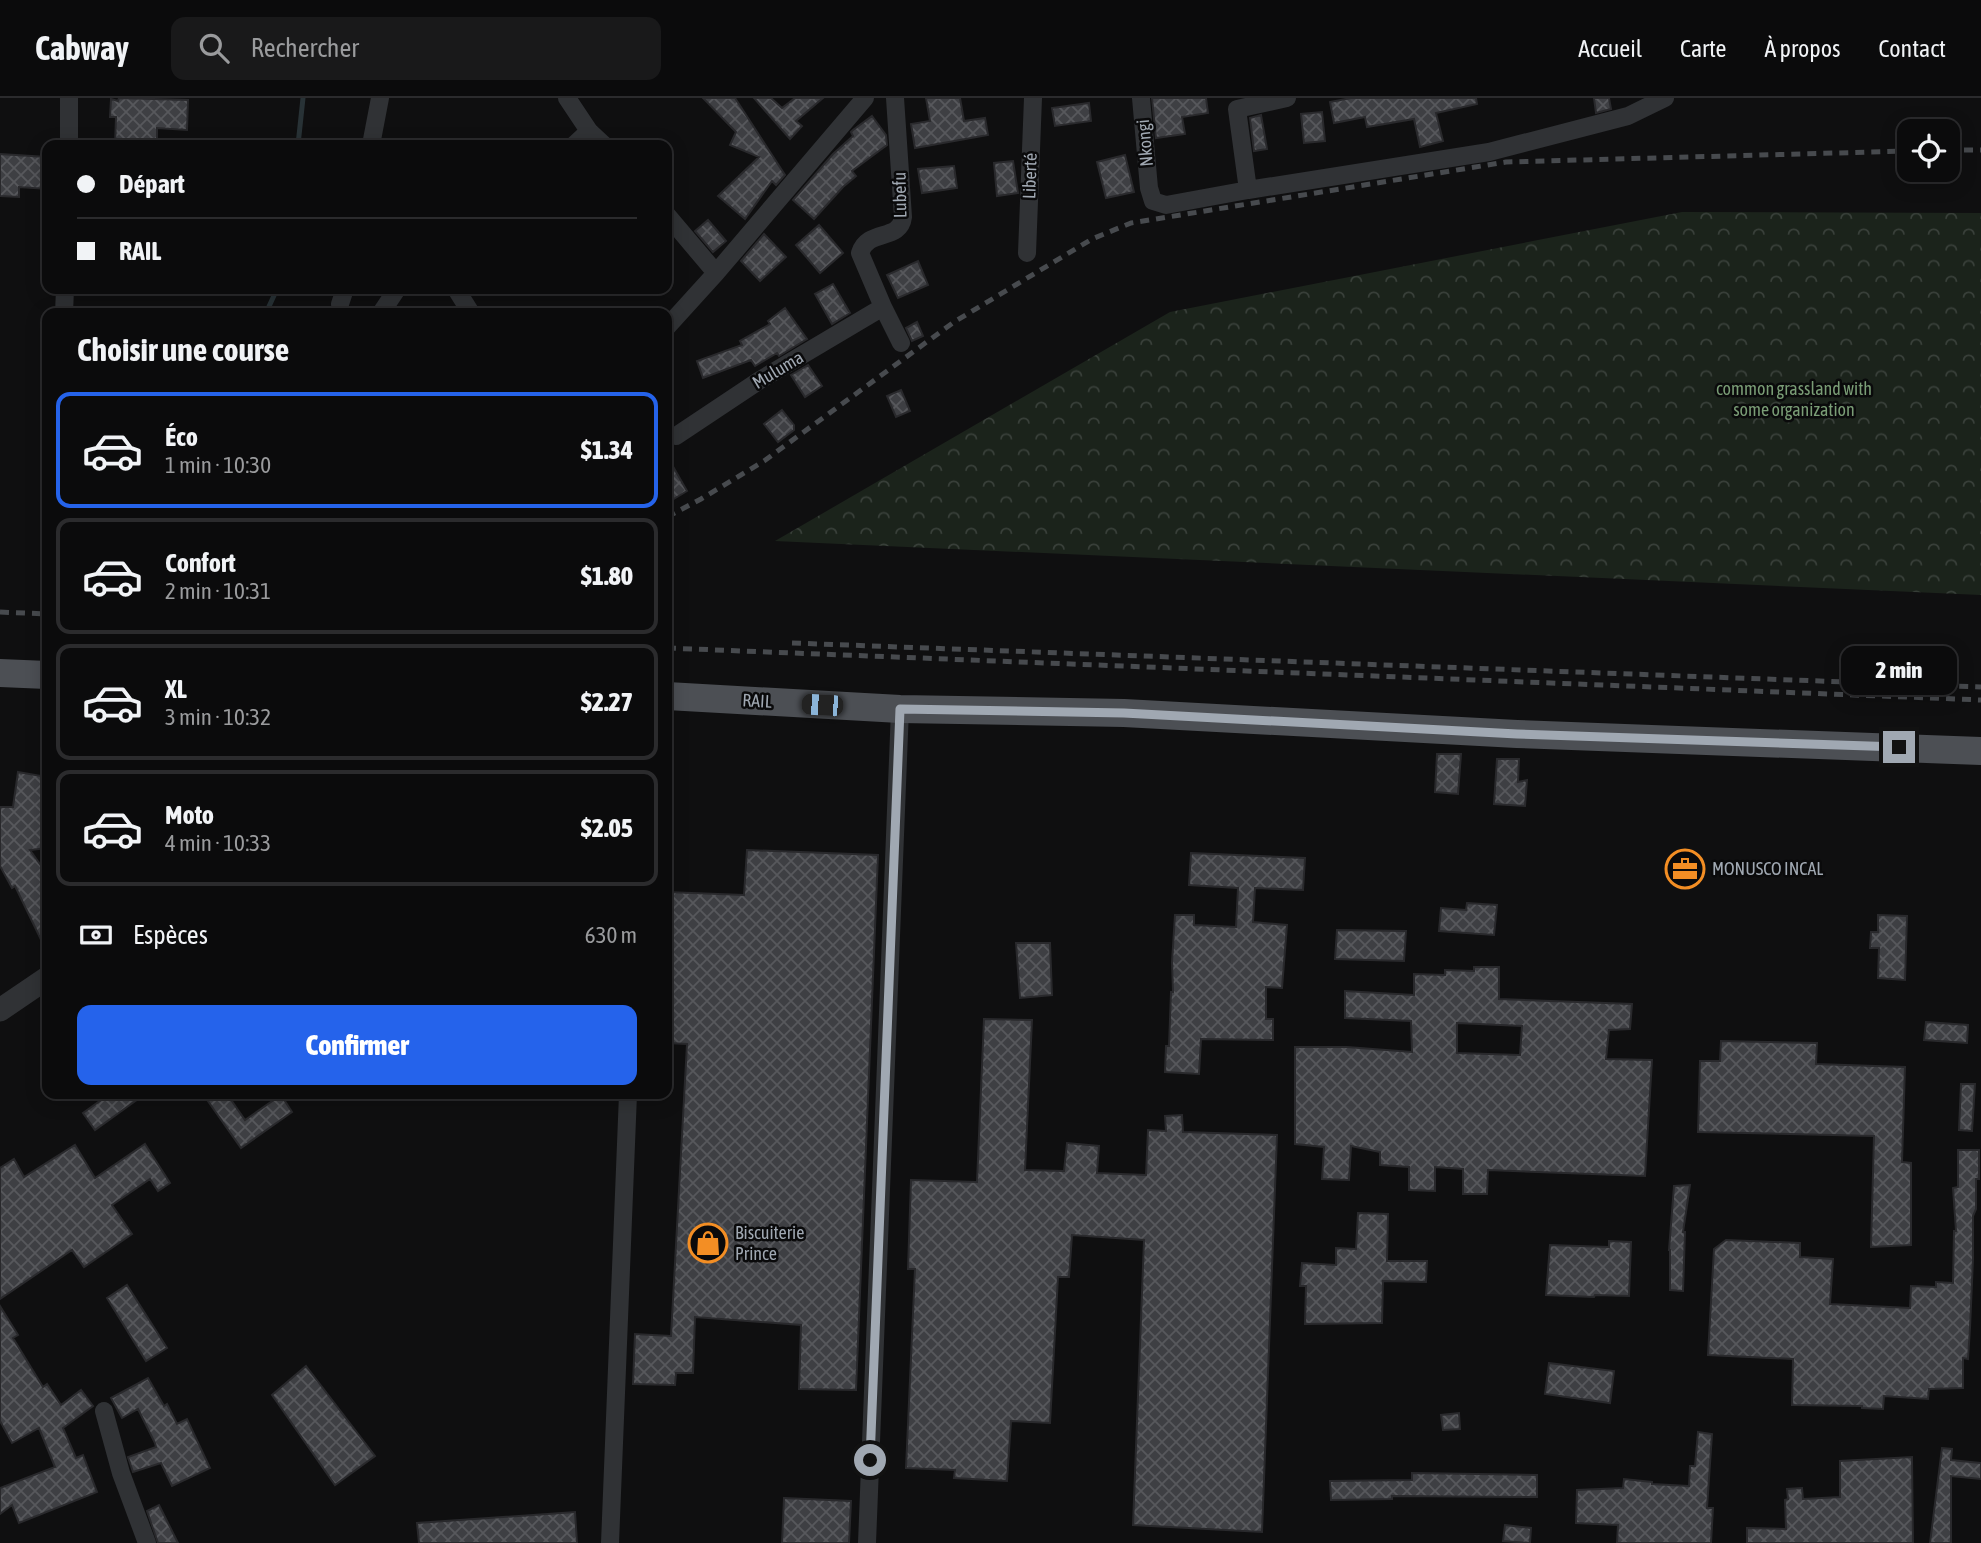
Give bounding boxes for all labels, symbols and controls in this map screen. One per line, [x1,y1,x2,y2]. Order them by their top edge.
search box [171,17,661,80]
text: Cabway [35,29,129,67]
icon: search [195,29,233,67]
text: Rechercher [251,33,359,63]
text: Accueil [1578,35,1642,62]
text: Carte [1680,35,1726,62]
text: À propos [1764,35,1840,62]
text: Contact [1878,35,1946,62]
street label: Nkongi [1132,119,1157,167]
map controls [1897,119,1960,182]
button: locate [1897,119,1960,182]
street label: Liberté [1018,153,1041,199]
text: Départ [119,169,185,199]
street label: Lubefu [889,172,910,218]
text: RAIL [119,236,161,266]
text: Choisir une course [77,331,289,368]
street label: Muluma [749,346,807,393]
park label: common grassland with some organization [1716,378,1872,420]
icon: car [81,419,144,482]
text: Éco [165,422,198,452]
text: $1.34 [581,435,633,465]
text: 1 min · 10:30 [165,452,271,478]
icon: car [81,545,144,608]
text: Confort [165,548,236,578]
text: $1.80 [581,561,633,591]
text: 2 min · 10:31 [165,578,271,604]
callout: 2 min [1841,646,1957,694]
text: 2 min [1876,657,1922,683]
icon: car [81,671,144,734]
text: XL [165,674,187,704]
text: $2.27 [581,687,633,717]
street label: RAIL [742,689,772,712]
car [801,693,844,717]
text: 3 min · 10:32 [165,704,271,730]
route end [1883,731,1915,763]
icon: car [81,797,144,860]
text: Moto [165,800,214,830]
text: $2.05 [581,813,633,843]
text: 4 min · 10:33 [165,830,271,856]
office icon: MONUSCO INCAL [1664,848,1706,890]
place label: MONUSCO INCAL [1712,858,1823,879]
icon: cash [77,916,115,954]
text: Espèces [133,920,208,950]
text: 630 m [585,922,637,948]
button: Confirmer [77,1005,637,1085]
shop icon: Biscuiterie Prince [687,1222,729,1264]
place label: Biscuiterie Prince [735,1222,804,1264]
route start [854,1444,886,1476]

